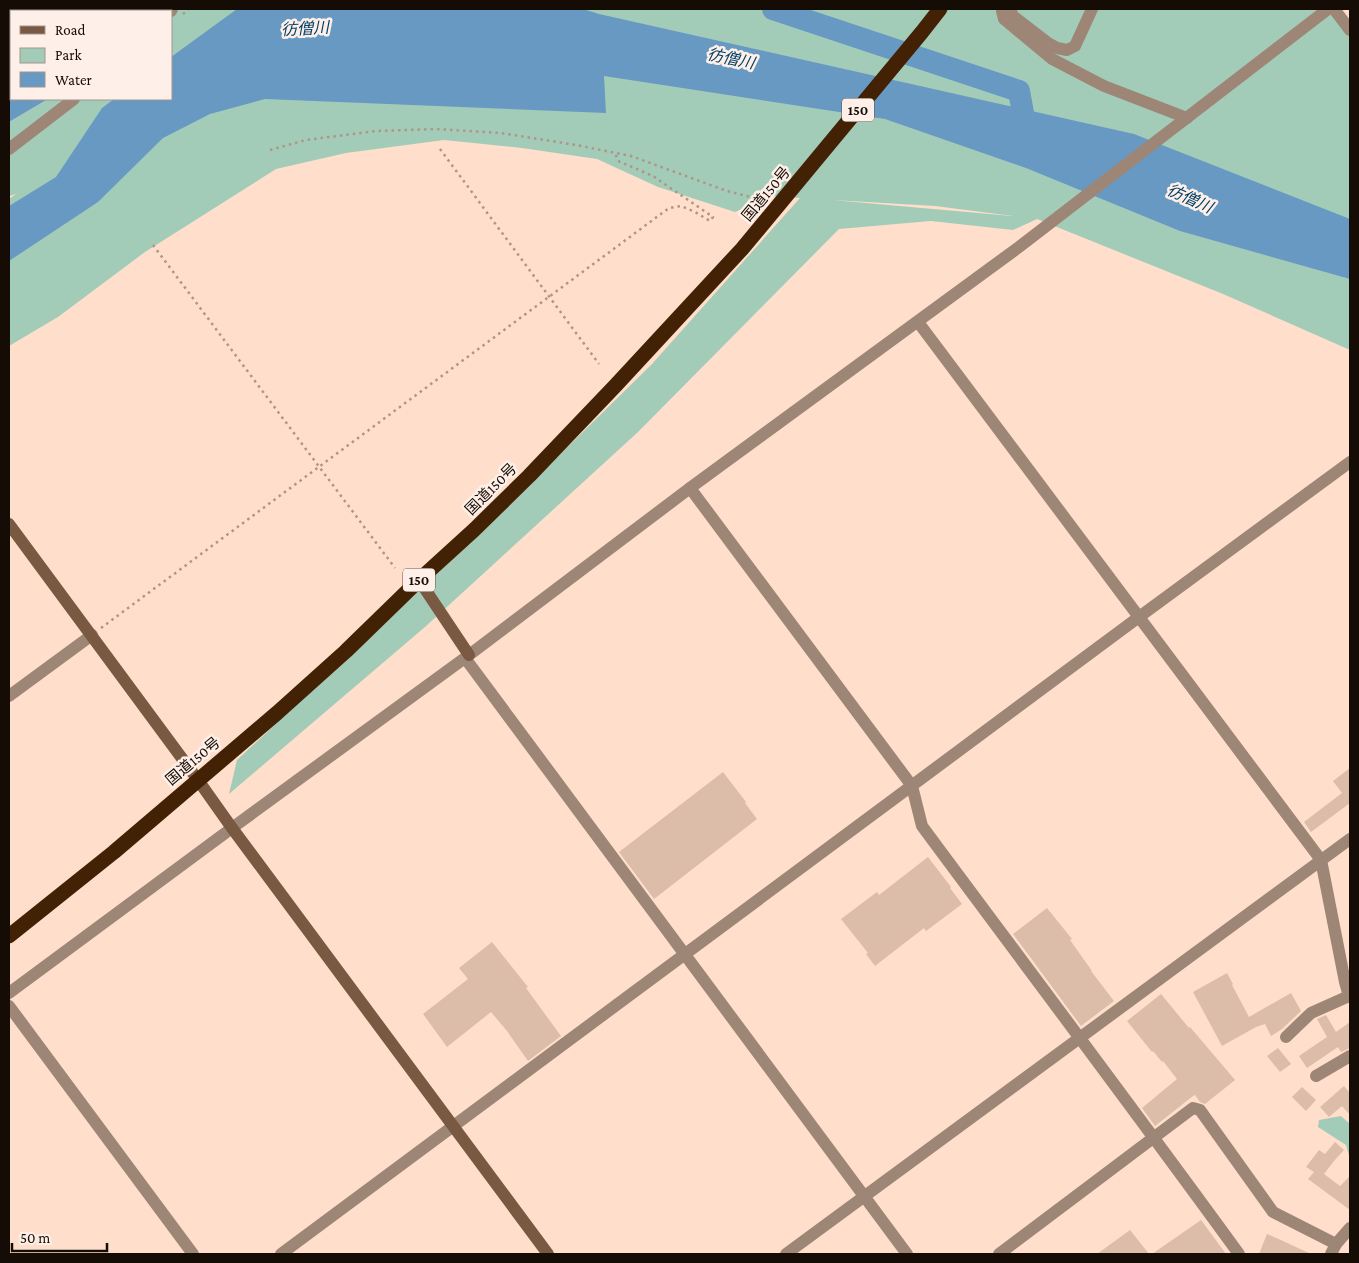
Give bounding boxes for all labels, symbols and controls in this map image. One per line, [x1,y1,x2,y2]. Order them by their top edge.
legend [10,10,172,100]
water label: 彷僧川 [281,19,331,38]
text: Road [55,22,86,38]
water label: 彷僧川 [706,45,758,72]
text: Park [55,47,82,63]
text: Water [55,72,92,88]
road number: 150 [842,98,874,122]
street label: 国道150号 [739,164,793,224]
water label: 彷僧川 [1164,181,1217,217]
street label: 国道150号 [462,460,520,518]
road number: 150 [403,568,435,592]
street label: 国道150号 [163,734,223,788]
scale bar [12,1220,108,1252]
text: 50 m [20,1230,50,1246]

